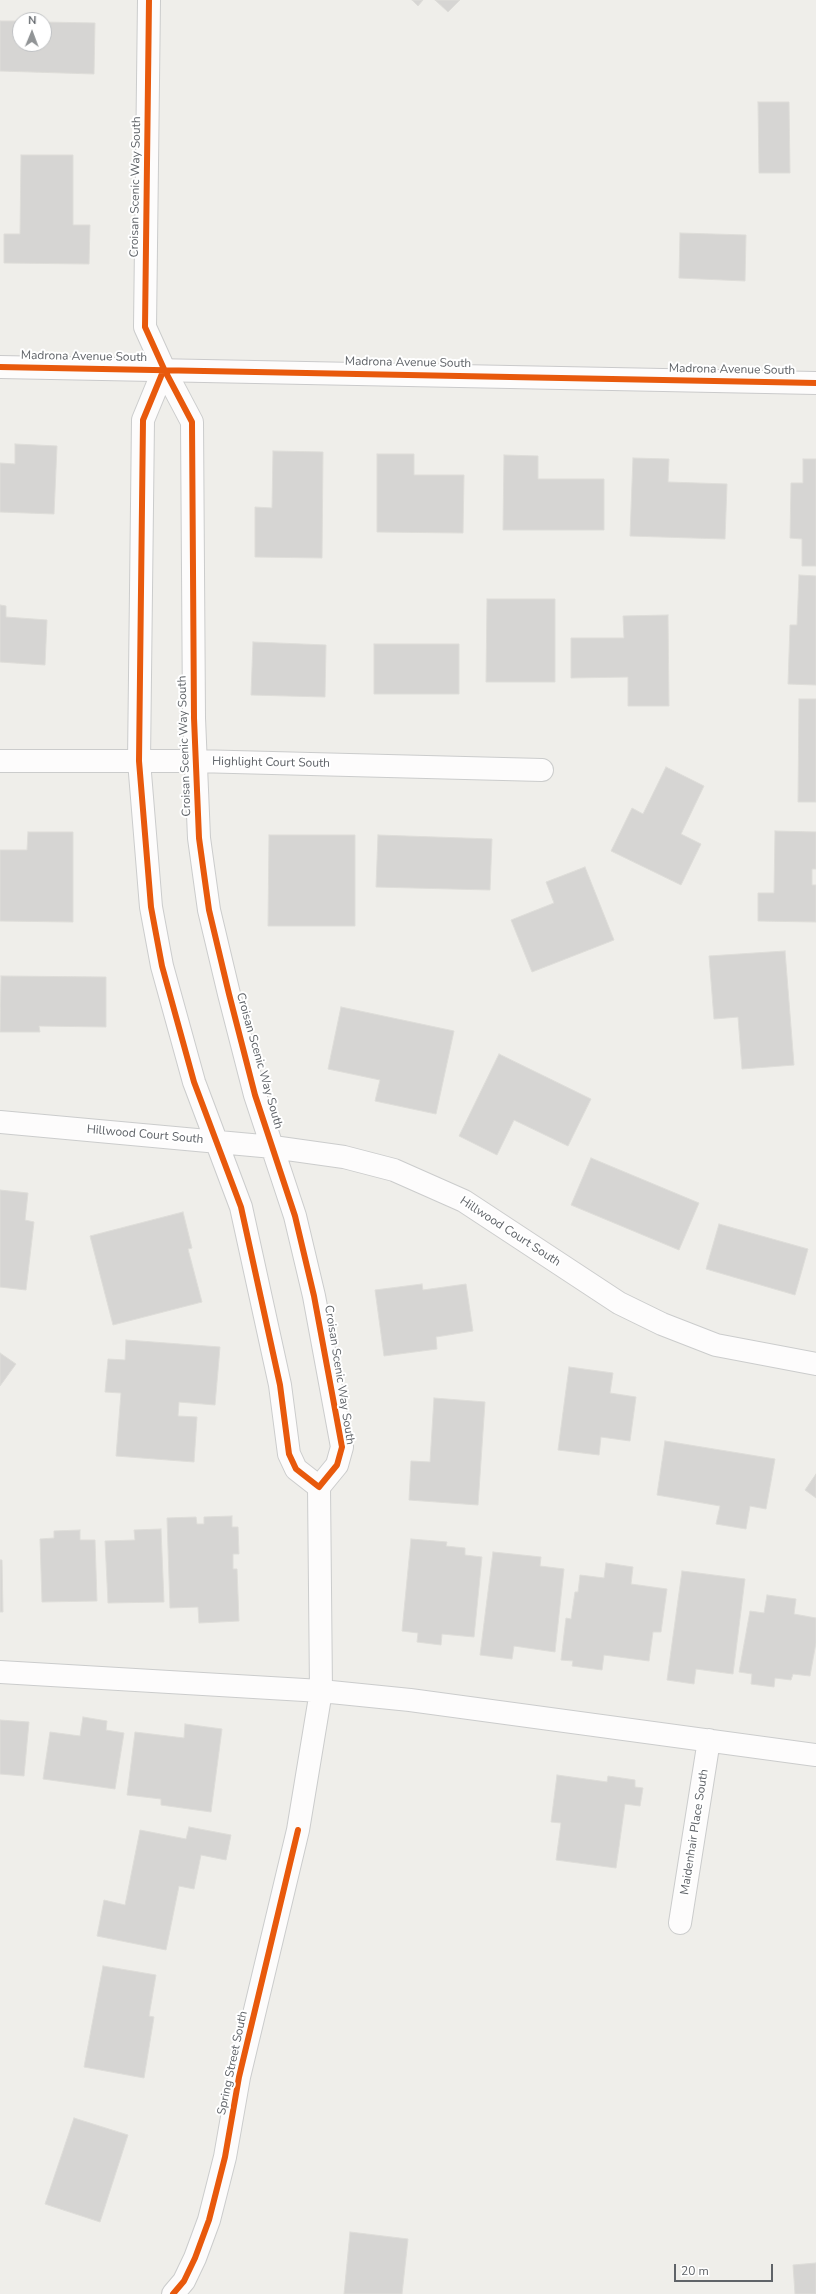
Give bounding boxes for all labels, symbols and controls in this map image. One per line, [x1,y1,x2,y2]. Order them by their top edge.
north arrow [12,12,52,52]
text: N [28,13,36,28]
street label: Croisan Scenic Way South [128,116,144,258]
street label: Madrona Avenue South [21,349,147,365]
street label: Madrona Avenue South [345,355,471,371]
street label: Madrona Avenue South [669,362,795,378]
street label: Croisan Scenic Way South [175,675,195,817]
street label: Highlight Court South [212,755,330,771]
street label: Croisan Scenic Way South [233,991,285,1131]
street label: Hillwood Court South [86,1123,204,1147]
street label: Hillwood Court South [457,1194,563,1270]
street label: Croisan Scenic Way South [321,1304,357,1446]
street label: Maidenhair Place South [678,1768,712,1896]
street label: Spring Street South [215,2010,251,2116]
scale bar [676,2256,775,2282]
text: 20 m [681,2263,709,2279]

